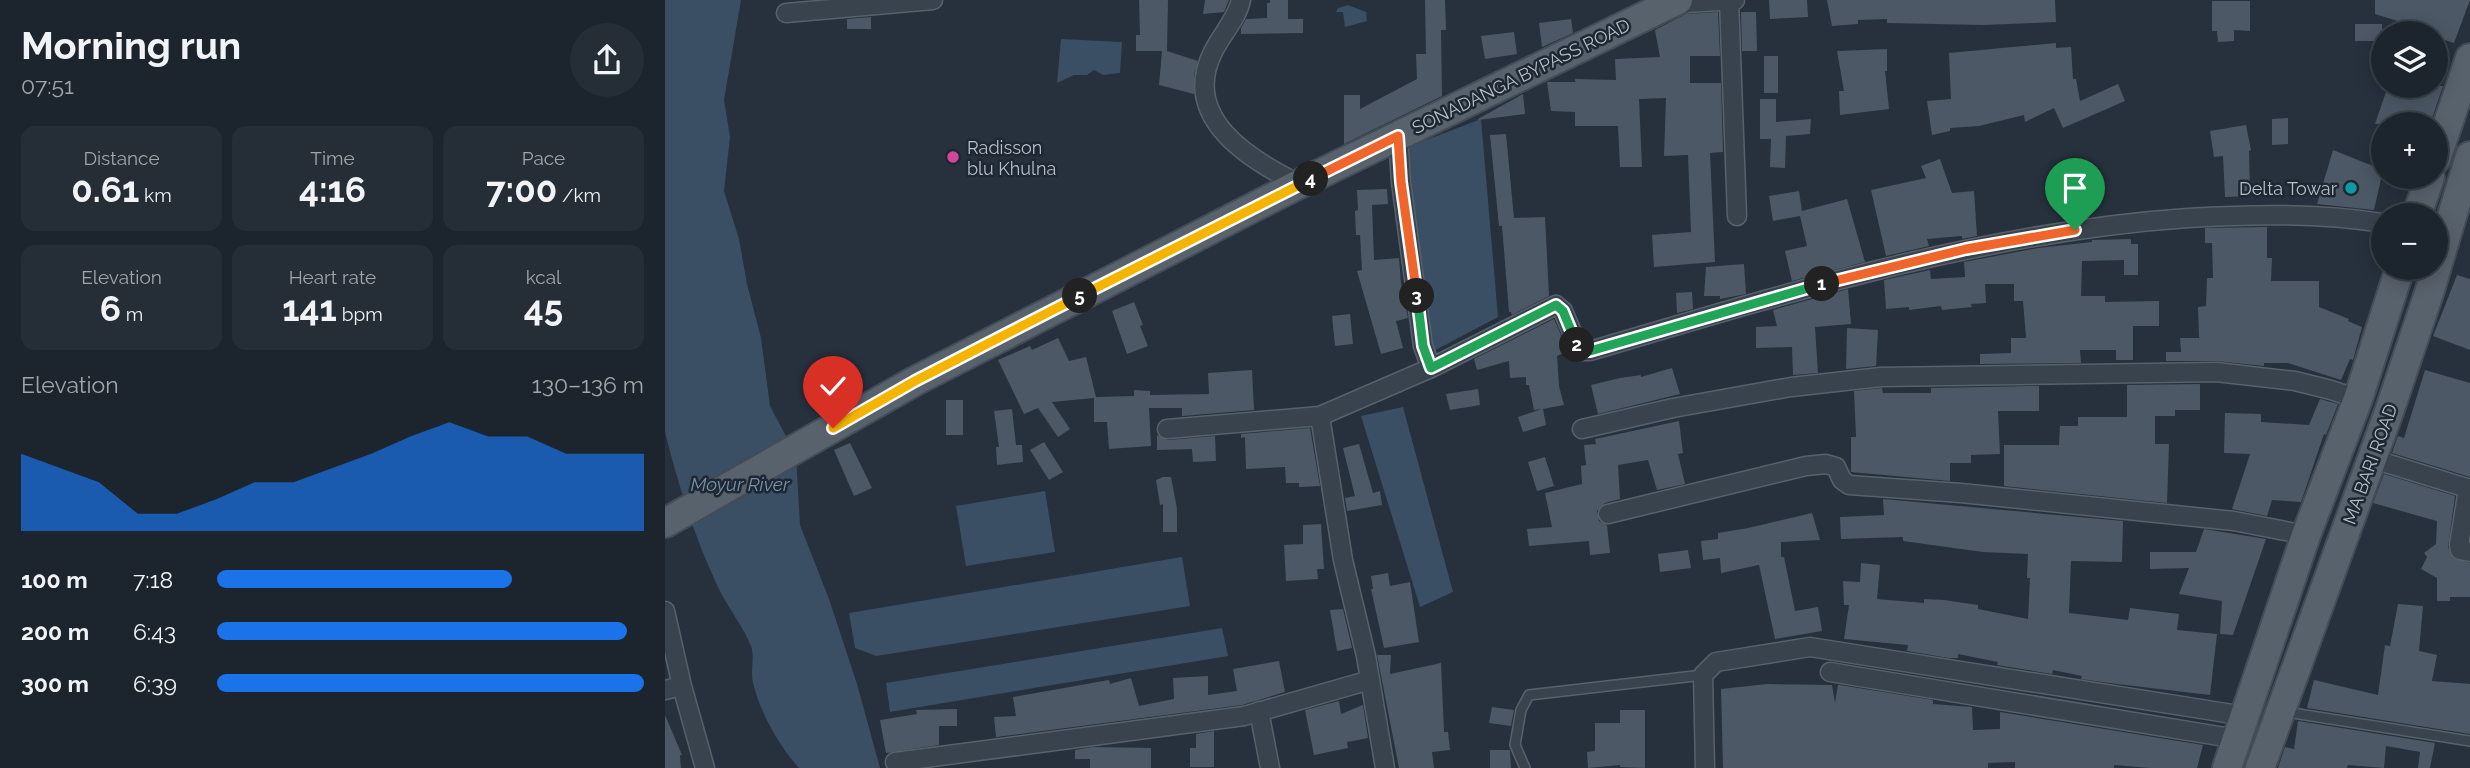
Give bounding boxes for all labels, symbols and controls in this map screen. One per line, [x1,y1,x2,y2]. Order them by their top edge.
street label: SONADANGA BYPASS ROAD [1409,14,1633,138]
map controls [2371,21,2448,280]
button: layers [2371,21,2448,98]
text: Morning run [21,23,241,68]
button: share [570,23,644,97]
text: 07:51 [21,72,74,99]
button: + [2371,112,2448,189]
place label: Radisson blu Khulna [967,137,1056,179]
text: Distance [83,147,160,169]
text: Time [310,147,355,169]
text: Pace [522,147,565,169]
marker: Radisson blu Khulna [945,149,961,165]
pin [2045,158,2105,230]
pin: 4 [1293,162,1329,196]
text: 4 [1305,167,1316,189]
text: 0.61 [71,169,139,210]
text: 4:16 [299,169,366,210]
text: 7:00 [486,169,557,210]
icon: arrive [2056,169,2094,207]
place label: Delta Towar [2239,178,2338,199]
marker: Delta Towar [2343,180,2359,196]
text: km [139,184,172,206]
text: /km [557,184,601,206]
button: − [2371,203,2448,280]
text: Elevation [81,266,162,288]
text: Heart rate [289,266,376,288]
text: kcal [526,266,561,288]
pin: 1 [1805,266,1839,302]
text: 1 [1817,272,1826,294]
pin: 5 [1063,278,1097,314]
pin: 3 [1399,278,1435,314]
text: 5 [1074,284,1085,306]
text: 3 [1411,284,1422,306]
text: 6 [100,288,121,329]
text: 141 [282,288,337,329]
text: 45 [524,288,563,329]
text: m [121,303,143,325]
text: bpm [337,303,383,325]
pin: 2 [1559,328,1595,362]
text: 2 [1571,333,1582,355]
pin [803,356,863,428]
icon: check [814,367,852,405]
text: Elevation [21,371,119,398]
text: 130–136 m [532,371,644,398]
street label: MA BARI ROAD [2338,401,2402,527]
water label: Moyur River [691,473,791,495]
text: 100 m [21,566,88,593]
text: 7:18 [133,566,173,593]
text: 200 m [21,618,89,645]
text: 6:43 [133,618,176,645]
text: 300 m [21,670,89,697]
text: 6:39 [133,670,177,697]

